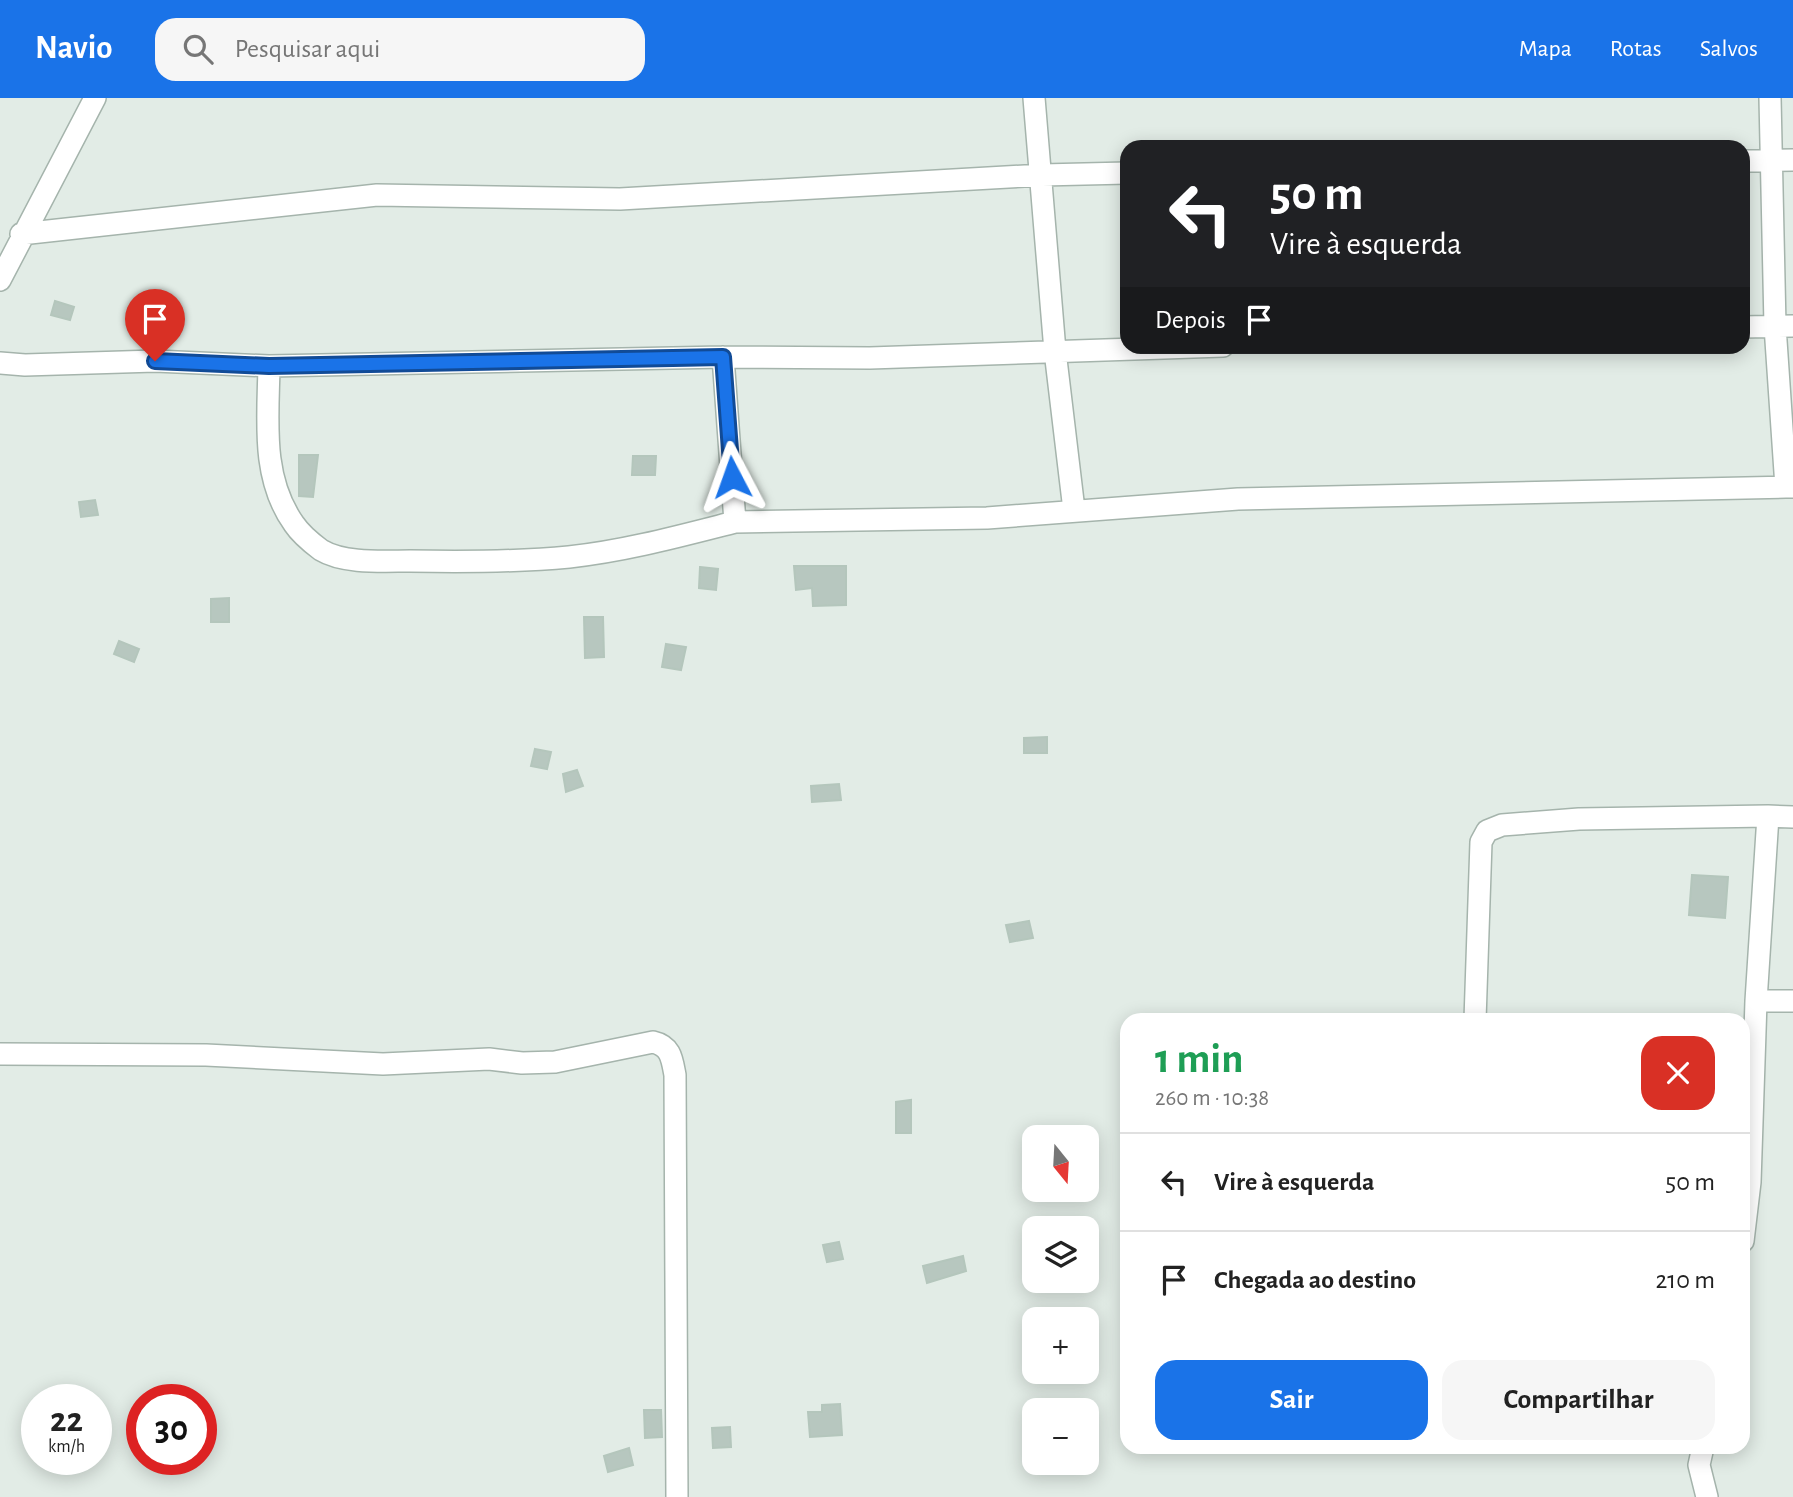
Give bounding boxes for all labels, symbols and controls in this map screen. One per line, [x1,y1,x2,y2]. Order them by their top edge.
search box [155,18,645,81]
icon: search [179,30,217,68]
text: Navio [35,32,113,65]
text: Pesquisar aqui [235,36,380,62]
text: Mapa [1519,37,1572,61]
text: Rotas [1610,37,1662,61]
text: Salvos [1700,37,1758,61]
icon: left [1155,168,1246,259]
text: 50 m [1270,170,1364,219]
text: Vire à esquerda [1270,228,1462,260]
pin [125,289,185,361]
icon: arrive [136,300,174,338]
icon: arrive [1240,301,1278,339]
text: Depois [1155,307,1226,333]
position arrow [695,440,769,514]
button: close [1641,1036,1715,1110]
text: 1 min [1155,1038,1244,1080]
text: 260 m · 10:38 [1155,1087,1269,1110]
north arrow [1022,1125,1099,1202]
map controls [1022,1125,1099,1475]
icon: left [1155,1163,1193,1201]
text: Vire à esquerda [1214,1169,1375,1195]
text: 50 m [1665,1169,1715,1195]
button: layers [1022,1216,1099,1293]
icon: arrive [1155,1261,1193,1299]
text: Chegada ao destino [1214,1267,1416,1293]
text: 210 m [1655,1267,1715,1293]
button: + [1022,1307,1099,1384]
button: Sair [1155,1360,1428,1440]
button: Compartilhar [1442,1360,1715,1440]
speed limit sign: 30 [126,1384,217,1475]
button: − [1022,1398,1099,1475]
text: 22 [50,1403,83,1438]
text: km/h [48,1438,85,1456]

